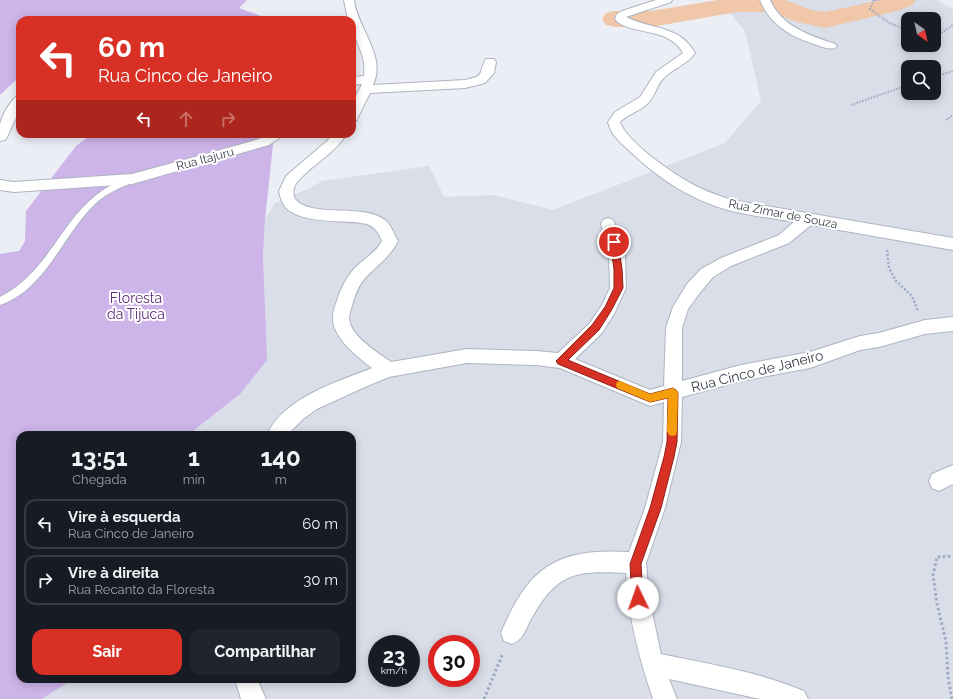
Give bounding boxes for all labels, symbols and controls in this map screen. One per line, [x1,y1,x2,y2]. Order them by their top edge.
north arrow [901,12,941,52]
map controls [901,12,941,100]
text: 60 m [98,31,165,64]
icon: left [32,32,84,84]
button: search [901,60,941,100]
text: Rua Cinco de Janeiro [98,65,272,86]
icon: left [133,108,155,130]
icon: ahead [175,108,197,130]
icon: right [217,108,239,130]
street label: Rua Itajuru [175,145,235,173]
street label: Rua Zimar de Souza [727,197,839,231]
pin [597,225,631,259]
icon: arrive [603,231,625,253]
park label: Floresta da Tijuca [107,290,165,322]
street label: Rua Cinco de Janeiro [689,347,825,395]
text: 13:51 [71,443,128,472]
text: 1 [188,443,200,472]
text: 140 [260,443,301,472]
text: Chegada [72,472,127,487]
text: min [183,472,205,487]
text: m [275,472,287,487]
text: Vire à esquerda [68,508,181,526]
icon: left [34,513,56,535]
text: 60 m [302,515,338,533]
text: Rua Cinco de Janeiro [68,526,194,541]
text: Vire à direita [68,564,159,582]
icon: right [34,569,56,591]
text: 30 m [303,571,338,589]
position arrow [617,577,659,619]
text: Rua Recanto da Floresta [68,582,215,597]
button: Sair [32,629,182,675]
button: Compartilhar [190,629,340,675]
speed limit sign: 30 [428,635,480,687]
text: 23 [383,644,405,668]
text: km/h [381,665,407,676]

